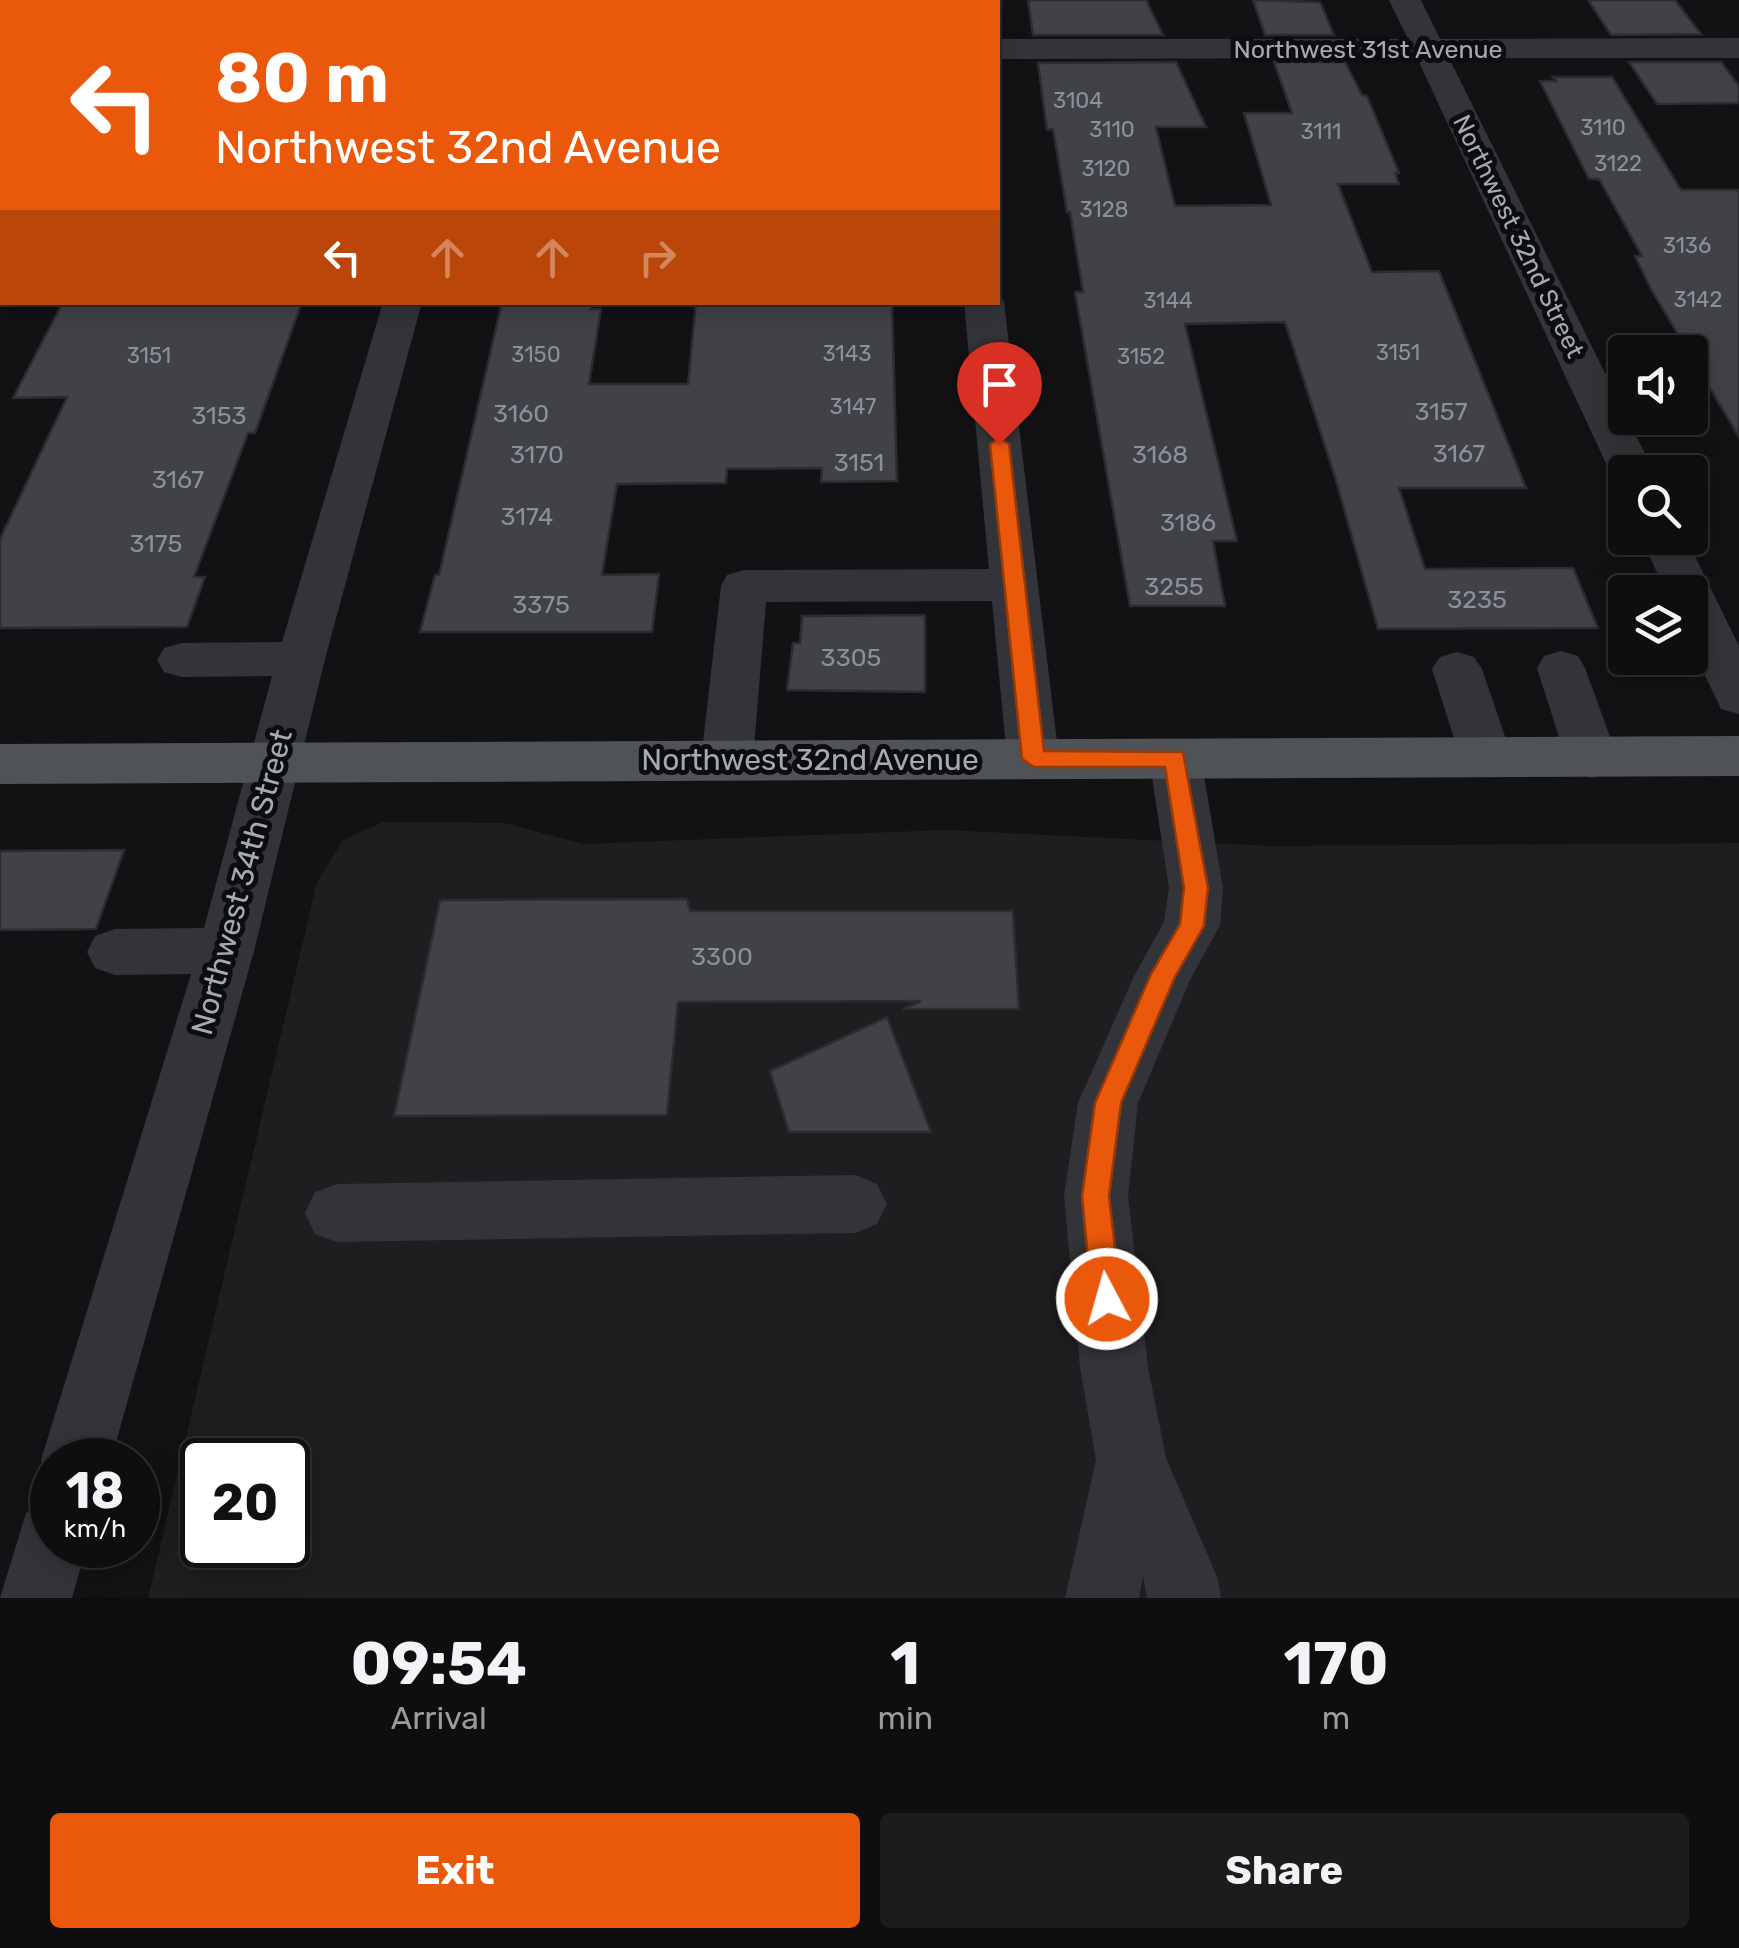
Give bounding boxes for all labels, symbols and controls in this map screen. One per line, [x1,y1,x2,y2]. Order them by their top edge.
street label: Northwest 31st Avenue [1233,35,1503,64]
text: 80 m [215,37,389,120]
icon: left [50,40,180,170]
house number: 3104 [1053,87,1103,114]
street label: Northwest 32nd Street [1447,110,1590,363]
house number: 3110 [1580,114,1626,141]
house number: 3110 [1089,116,1135,143]
house number: 3111 [1300,118,1342,145]
text: Northwest 32nd Avenue [215,121,721,174]
house number: 3122 [1594,150,1642,177]
house number: 3120 [1081,155,1131,182]
house number: 3128 [1079,196,1129,223]
icon: left [315,230,370,285]
icon: ahead [420,230,475,285]
icon: ahead [525,230,580,285]
icon: right [630,230,685,285]
house number: 3136 [1663,232,1711,259]
house number: 3142 [1674,286,1722,313]
house number: 3144 [1143,287,1193,314]
map controls [1608,335,1708,675]
button: sound [1608,335,1708,435]
house number: 3151 [1376,339,1420,366]
house number: 3143 [822,340,872,367]
house number: 3150 [511,341,561,368]
house number: 3151 [127,342,171,369]
pin [957,342,1042,445]
house number: 3152 [1117,343,1165,370]
icon: arrive [972,357,1027,412]
house number: 3147 [830,393,876,420]
house number: 3157 [1415,397,1468,426]
house number: 3160 [493,399,549,428]
house number: 3153 [191,401,247,430]
house number: 3167 [1433,439,1485,468]
house number: 3170 [510,440,564,469]
house number: 3168 [1132,440,1188,469]
house number: 3151 [834,448,884,477]
button: search [1608,455,1708,555]
house number: 3167 [152,465,204,494]
house number: 3174 [501,502,553,531]
house number: 3186 [1160,508,1216,537]
house number: 3175 [130,529,182,558]
house number: 3255 [1144,572,1204,601]
button: layers [1608,575,1708,675]
house number: 3235 [1447,585,1507,614]
house number: 3375 [512,590,570,619]
house number: 3305 [821,643,881,672]
street label: Northwest 34th Street [184,725,300,1039]
street label: Northwest 32nd Avenue [641,742,979,778]
house number: 3300 [691,942,753,971]
position arrow [1055,1247,1159,1351]
speed limit sign: 20 [180,1438,310,1568]
text: 18 [66,1461,124,1521]
text: km/h [64,1514,126,1543]
text: 09:54 [350,1628,527,1699]
text: 1 [890,1628,920,1699]
text: 170 [1284,1628,1389,1699]
text: Arrival [391,1699,487,1737]
text: min [877,1699,933,1737]
text: m [1322,1699,1350,1737]
button: Exit [50,1813,860,1928]
button: Share [880,1813,1689,1928]

